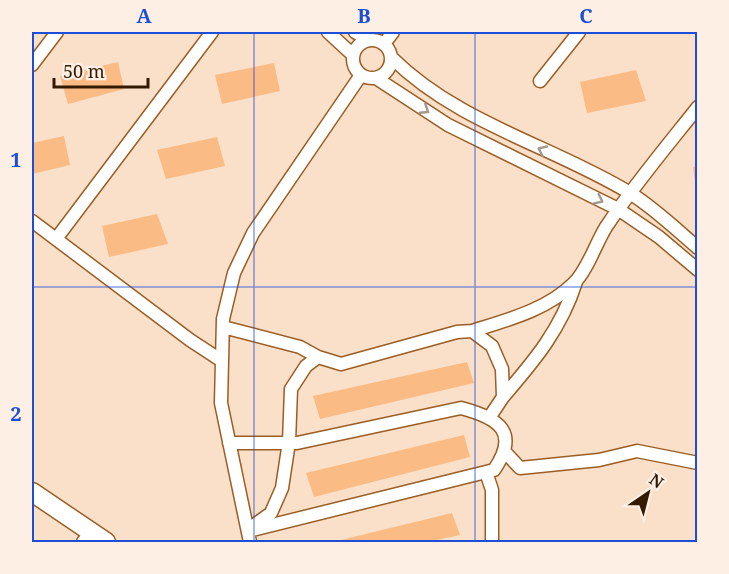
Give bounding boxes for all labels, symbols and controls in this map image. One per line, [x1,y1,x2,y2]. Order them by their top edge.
text: A [136,2,152,29]
text: B [357,2,371,29]
text: C [579,2,593,29]
scale bar [54,51,148,89]
text: 50 m [63,59,105,83]
one-way arrow [419,103,430,114]
text: 1 [10,146,22,173]
one-way arrow [538,146,549,158]
one-way arrow [592,192,603,204]
text: 2 [10,400,22,427]
north arrow [618,463,678,523]
text: N [645,468,668,494]

